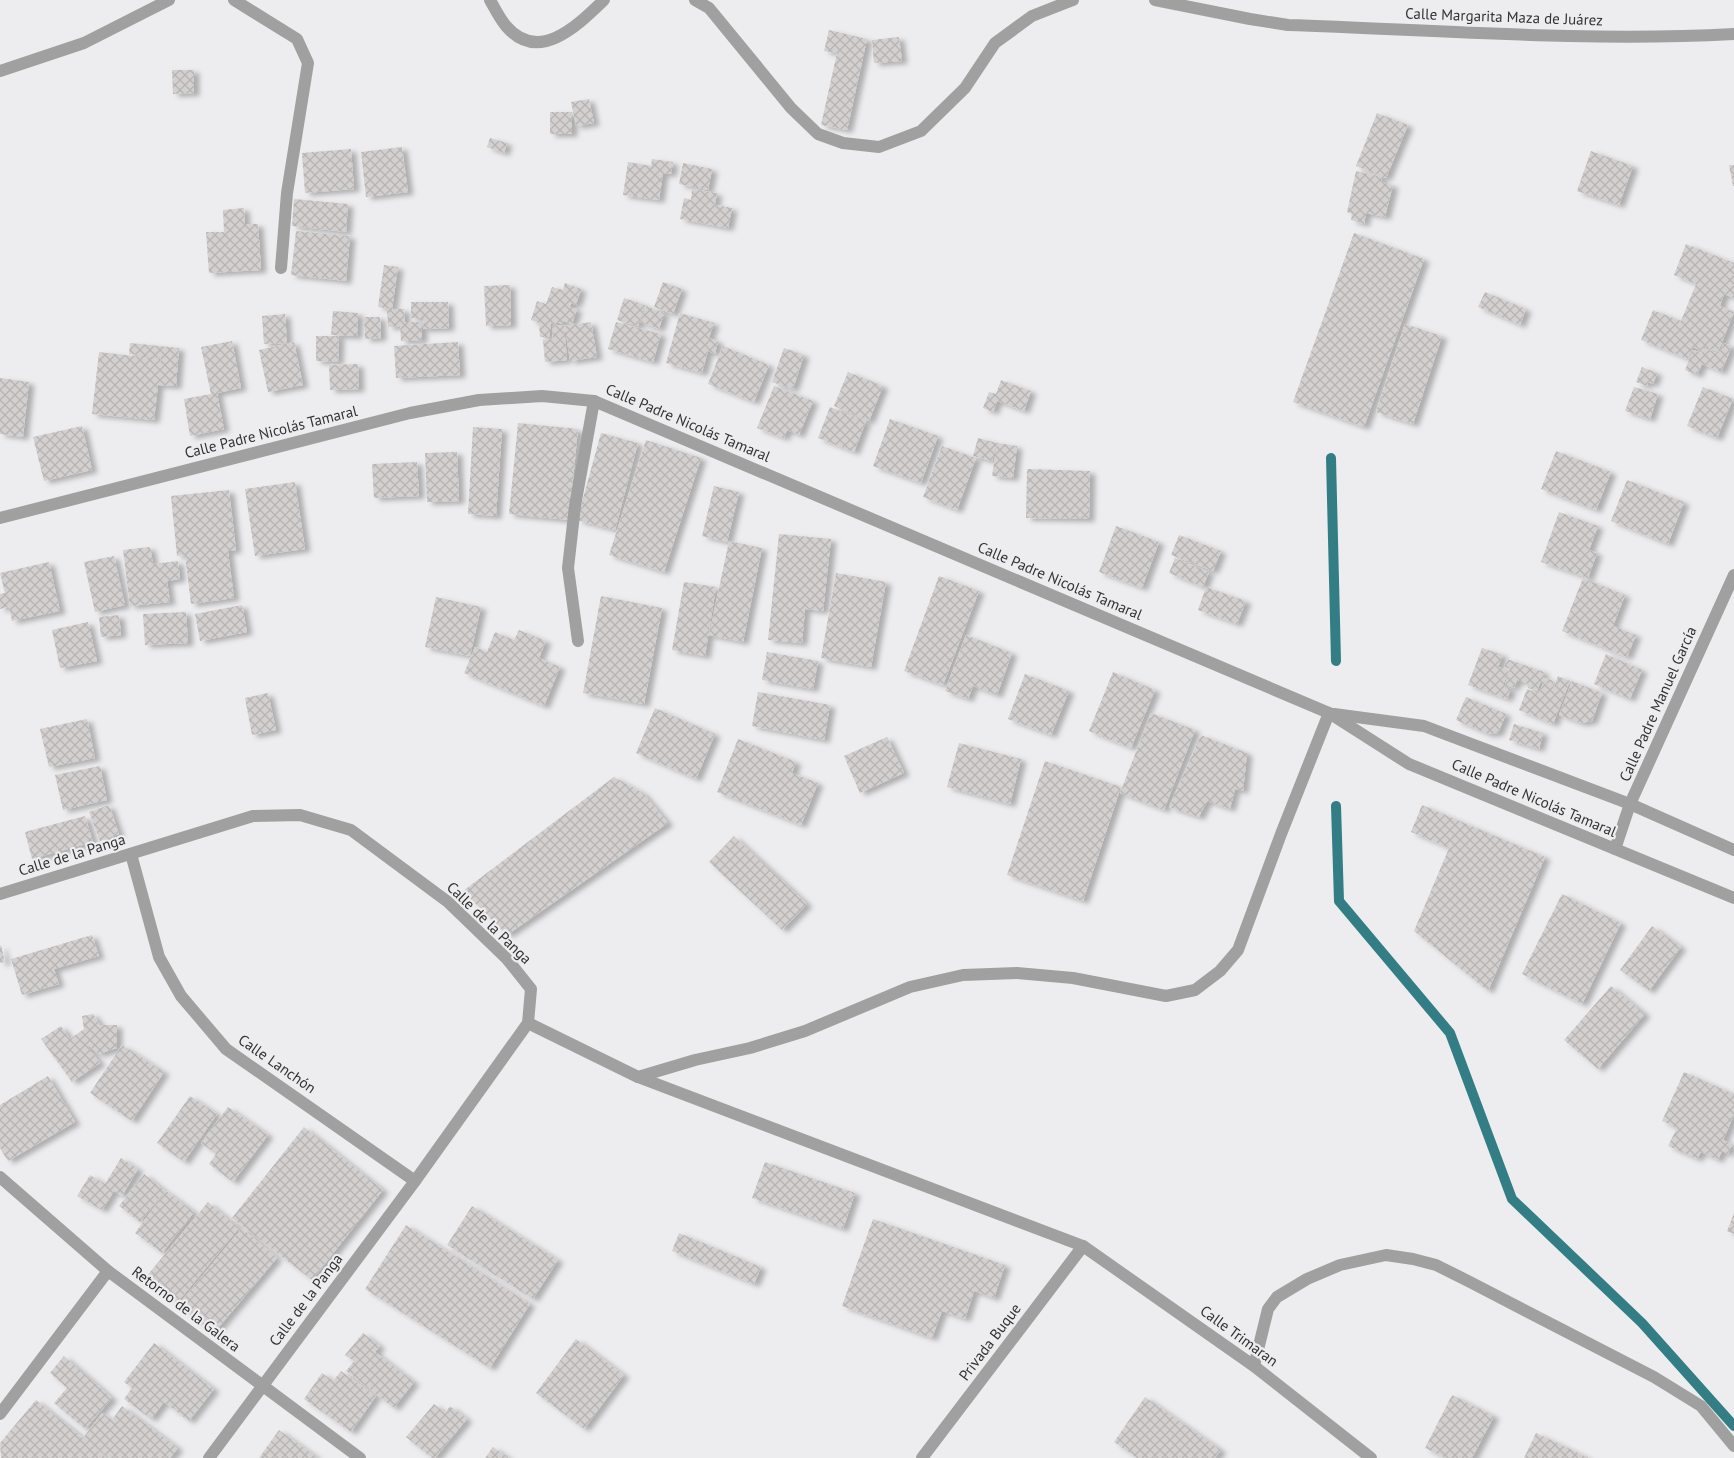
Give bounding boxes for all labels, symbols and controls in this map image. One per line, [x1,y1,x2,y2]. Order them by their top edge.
street label: Calle Margarita Maza de Juárez [1405,4,1603,29]
street label: Calle Padre Nicolás Tamaral [603,379,774,466]
street label: Calle Padre Nicolás Tamaral [183,401,360,462]
street label: Calle Padre Nicolás Tamaral [975,537,1146,624]
street label: Calle Padre Manuel García [1615,623,1700,784]
street label: Calle Padre Nicolás Tamaral [1449,754,1620,841]
street label: Calle de la Panga [16,829,128,880]
street label: Calle de la Panga [443,877,536,968]
street label: Calle Lanchón [235,1030,320,1097]
street label: Calle de la Panga [265,1250,346,1350]
street label: Retorno de la Galera [128,1262,244,1356]
street label: Privada Buque [954,1299,1025,1384]
street label: Calle Trimaran [1197,1301,1282,1370]

